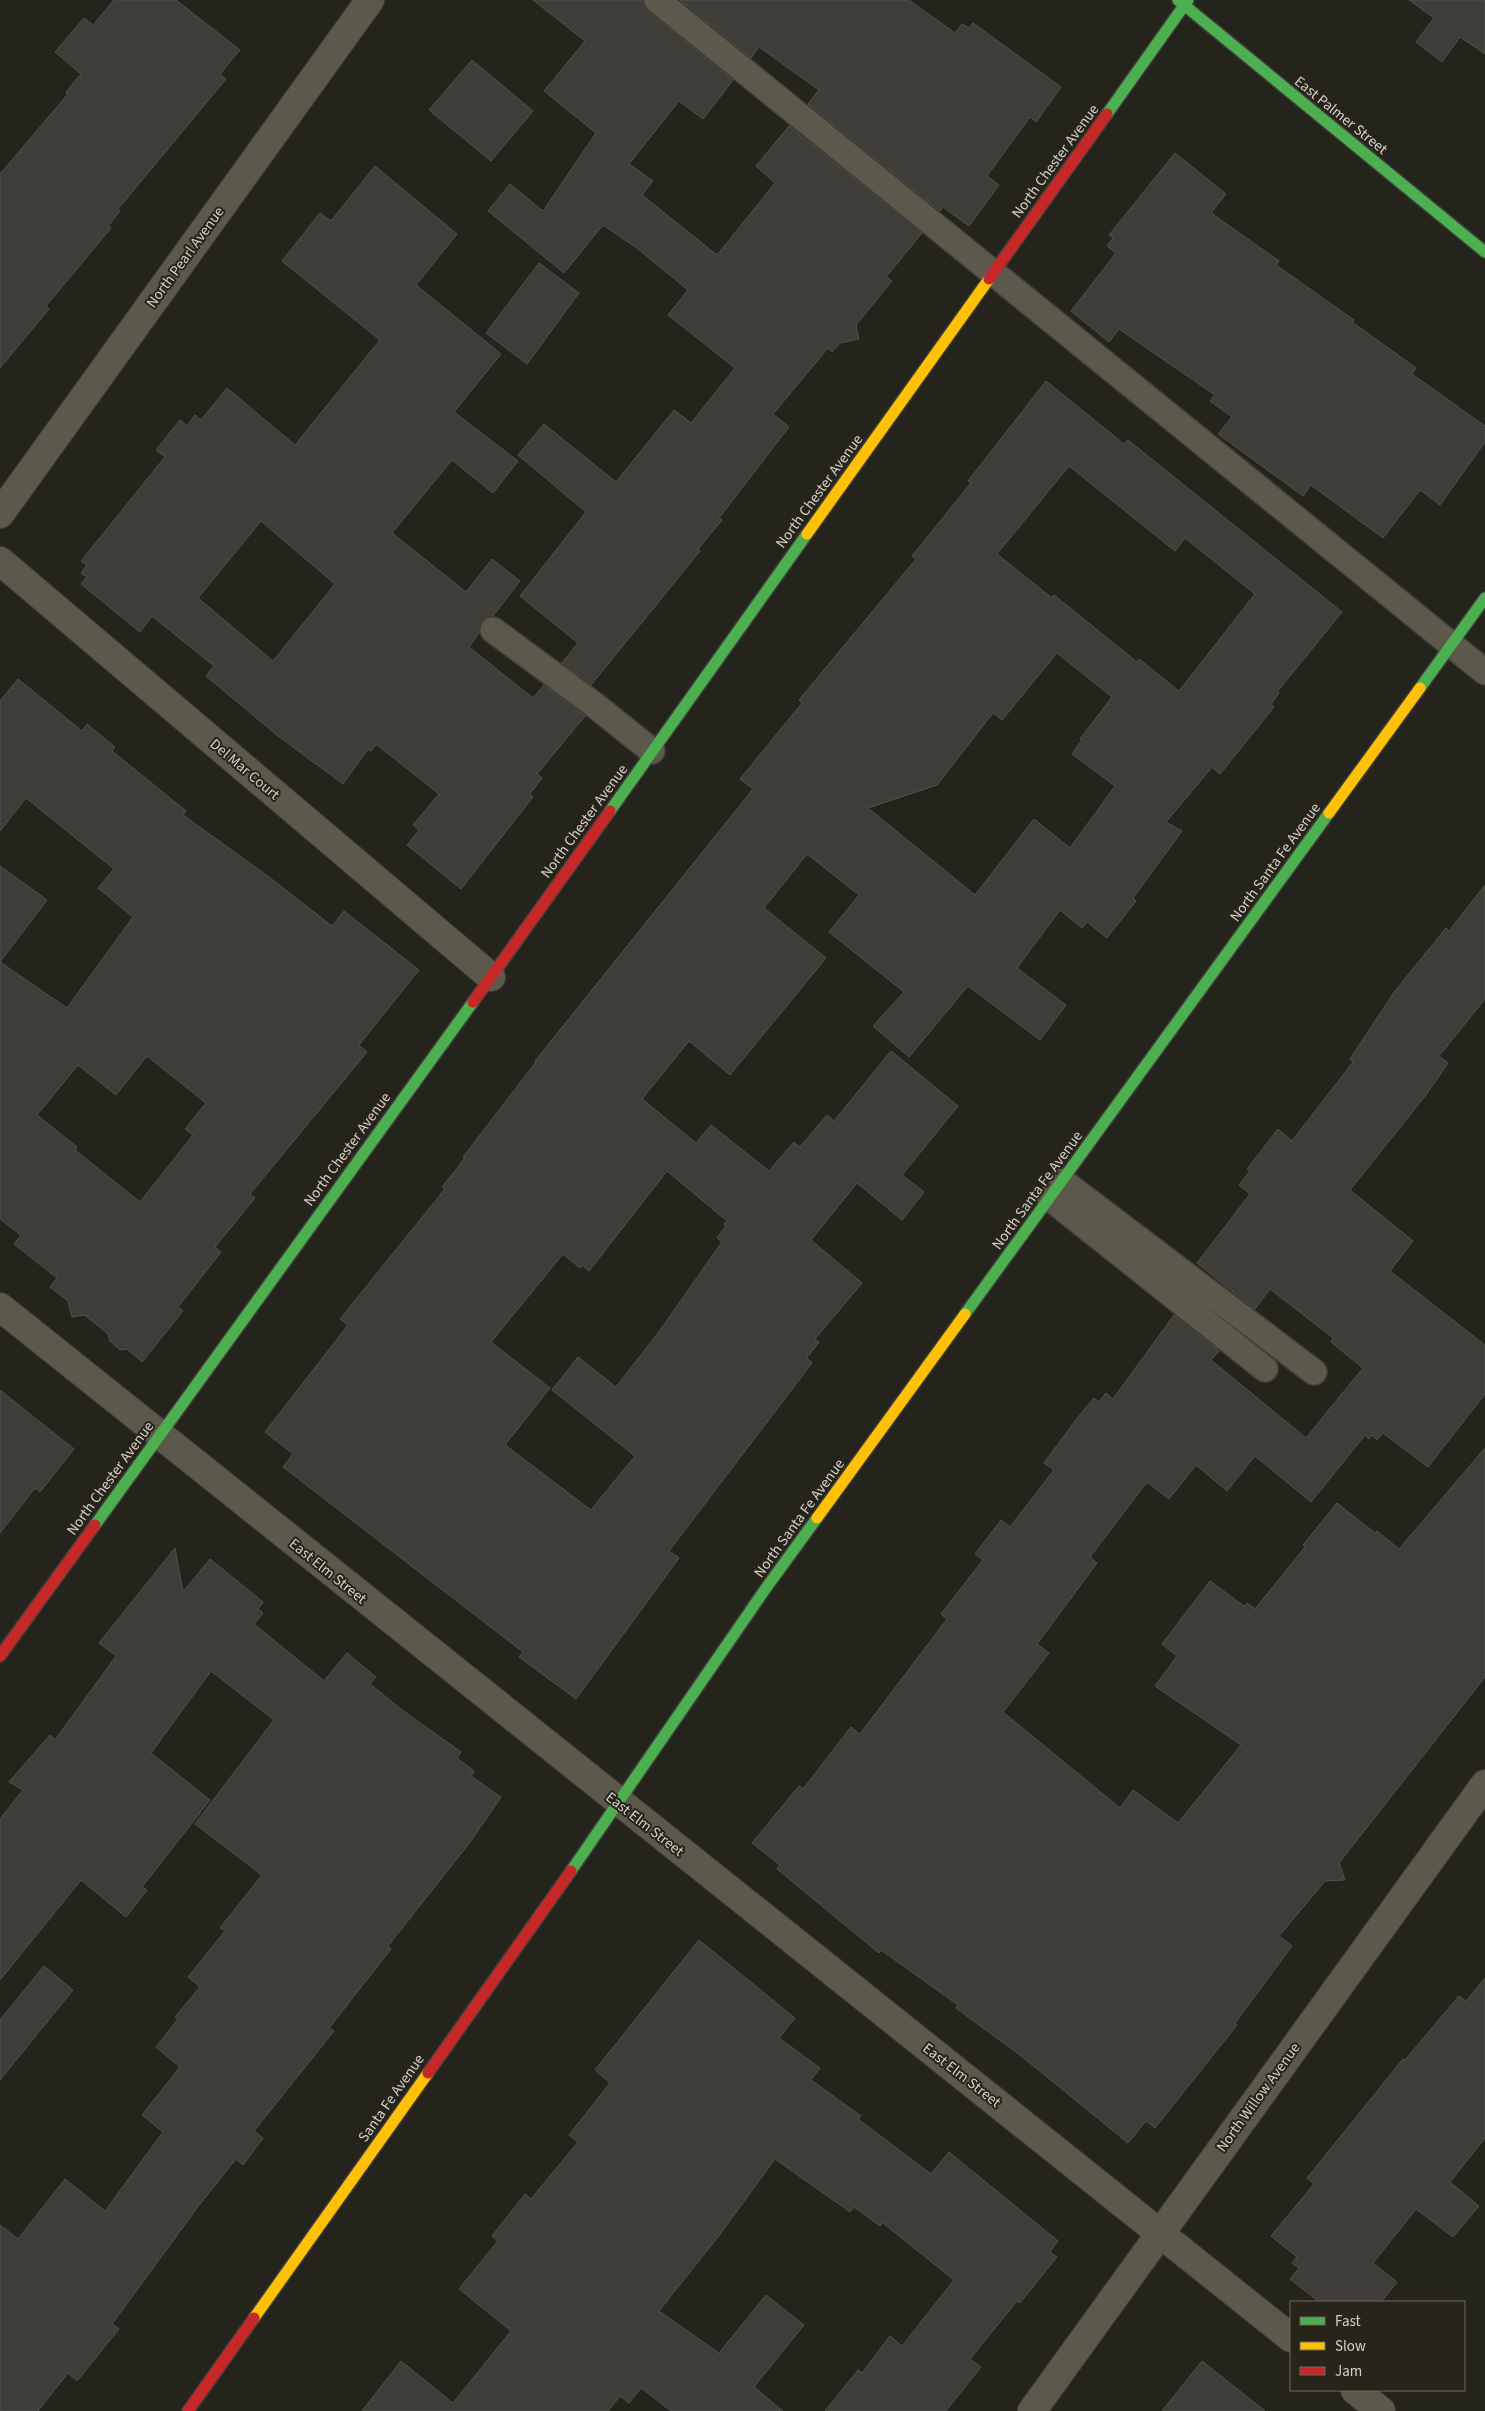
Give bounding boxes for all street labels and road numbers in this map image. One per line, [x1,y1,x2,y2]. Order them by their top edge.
street label: East Palmer Street [1290,71,1392,160]
street label: North Chester Avenue [1007,100,1104,223]
street label: North Pearl Avenue [142,202,229,312]
street label: North Chester Avenue [771,430,868,553]
street label: Del Mar Court [205,734,284,805]
street label: North Chester Avenue [536,760,633,883]
street label: North Santa Fe Avenue [1225,799,1326,926]
street label: North Chester Avenue [299,1088,396,1211]
street label: North Santa Fe Avenue [987,1127,1088,1254]
street label: North Chester Avenue [62,1417,159,1540]
street label: North Santa Fe Avenue [749,1455,850,1582]
street label: East Elm Street [284,1534,371,1609]
street label: East Elm Street [601,1787,688,1862]
street label: East Elm Street [918,2038,1005,2113]
street label: North Willow Avenue [1212,2038,1305,2156]
street label: Santa Fe Avenue [353,2050,430,2146]

